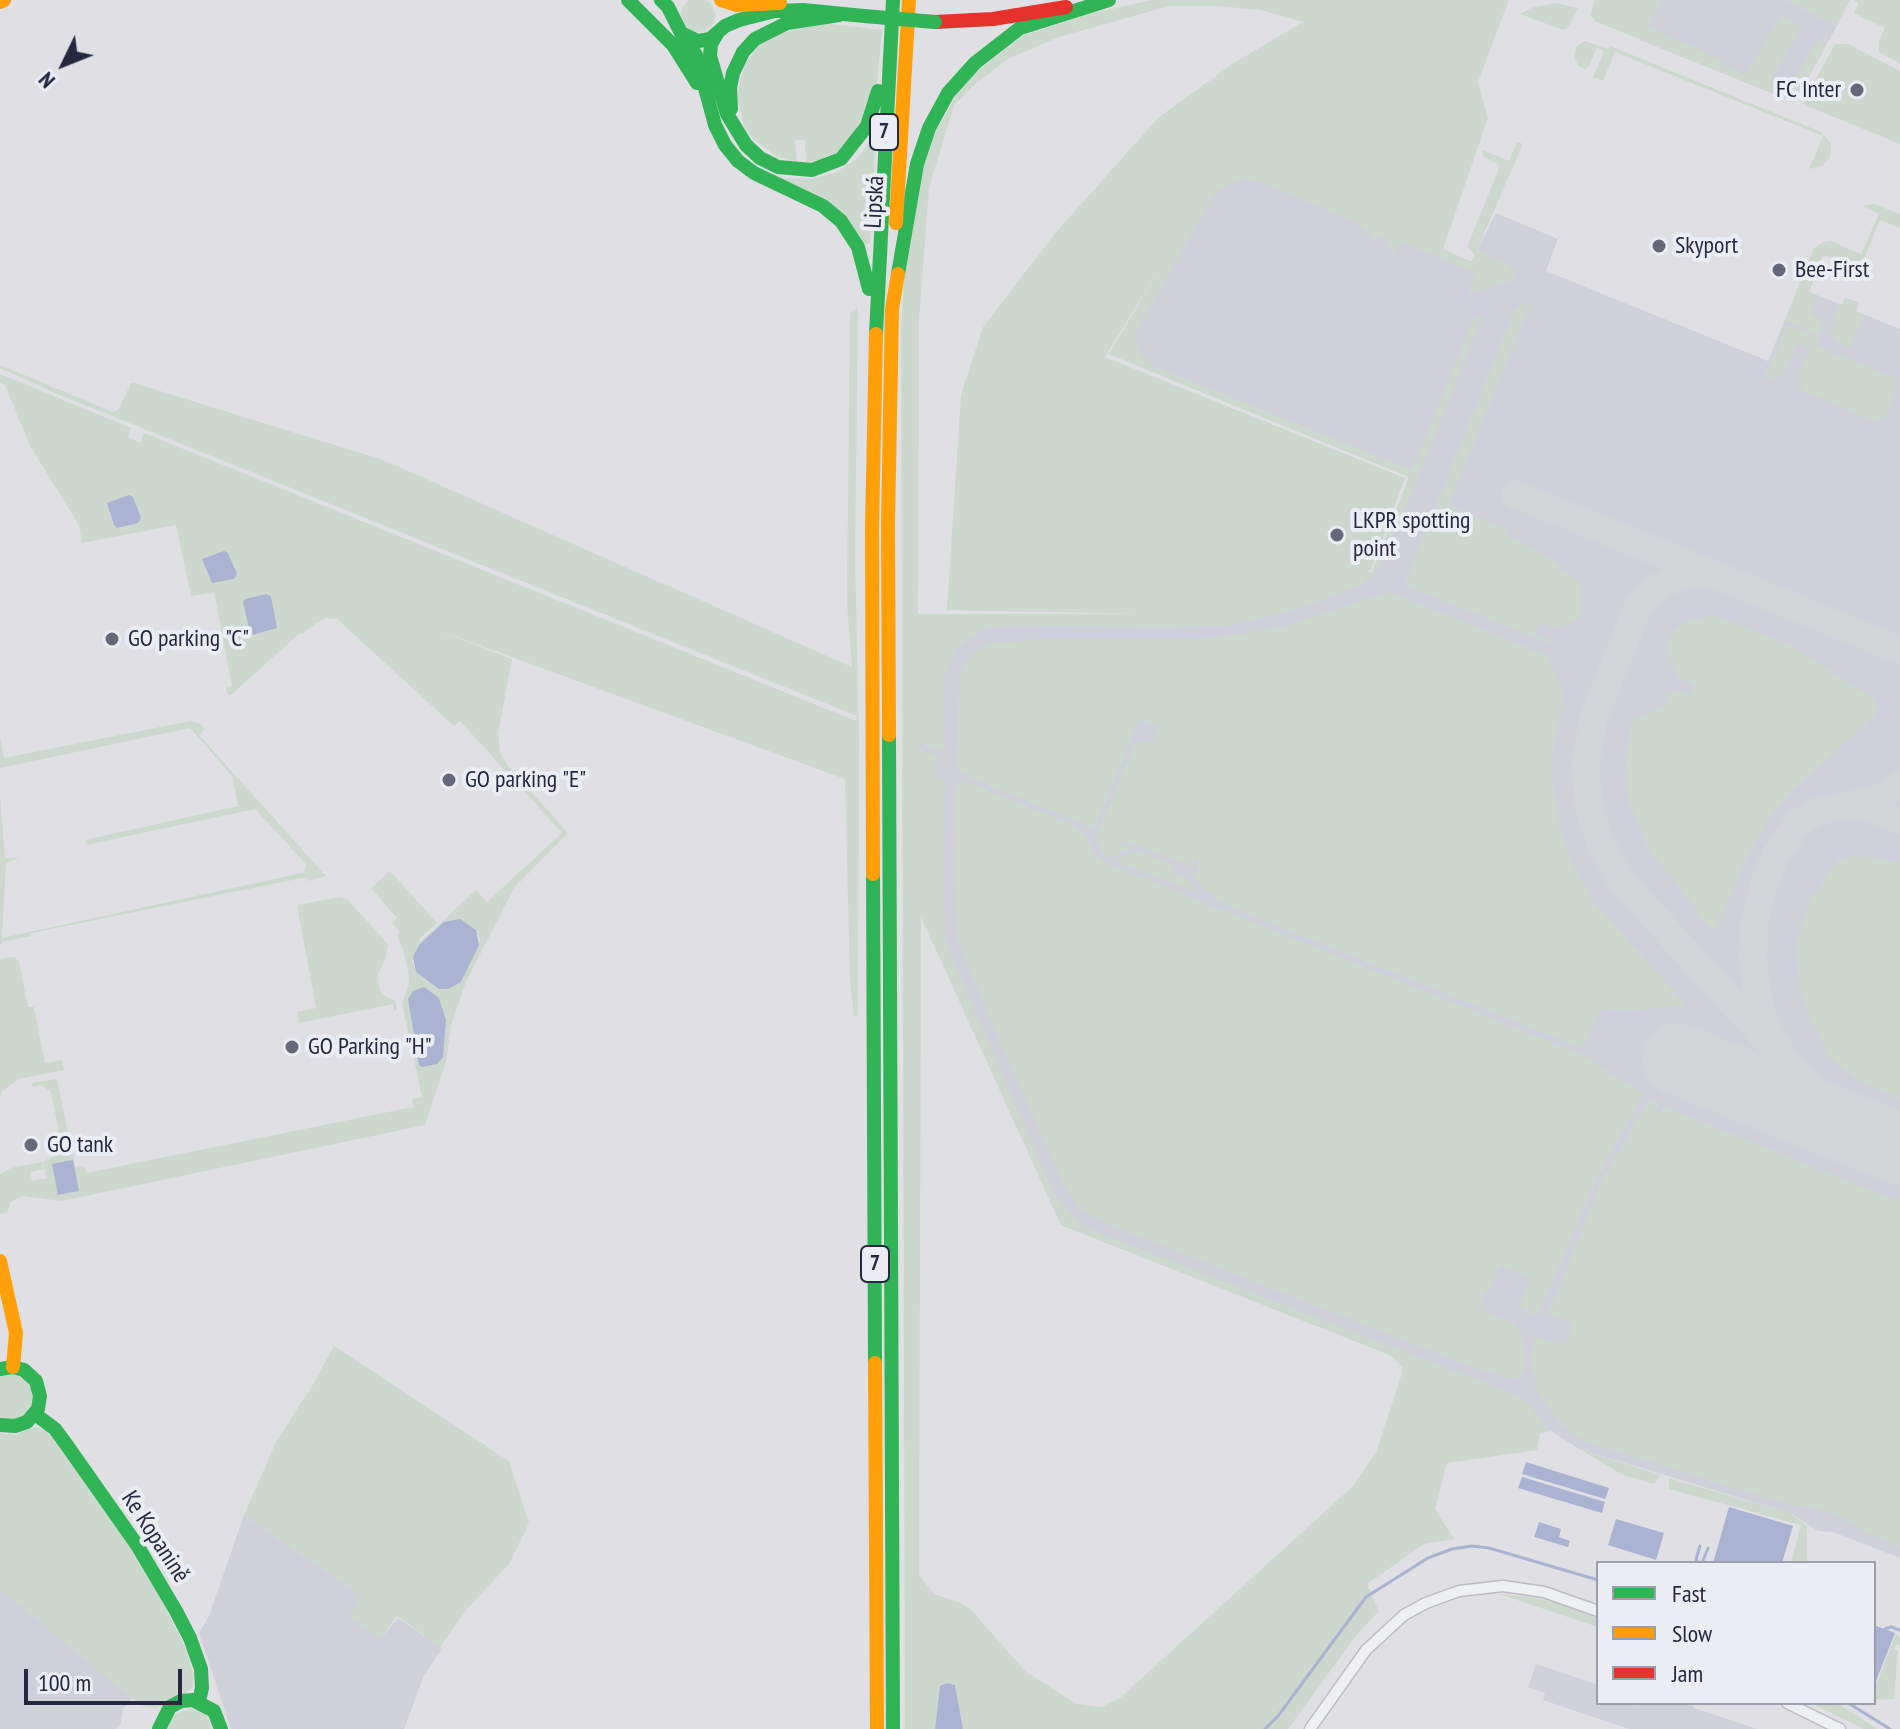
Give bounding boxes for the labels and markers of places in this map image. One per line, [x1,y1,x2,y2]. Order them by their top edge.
place label: FC Inter [1776,76,1841,104]
marker: FC Inter [1848,81,1866,99]
place label: Skyport [1675,232,1738,260]
marker: Skyport [1650,237,1668,255]
place label: Bee-First [1795,256,1869,284]
marker: Bee-First [1770,261,1788,279]
place label: LKPR spotting point [1353,507,1470,563]
marker: LKPR spotting point [1328,526,1346,544]
place label: GO parking "C" [128,625,249,653]
marker: GO parking "C" [103,630,121,648]
place label: GO parking "E" [465,766,586,794]
marker: GO parking "E" [440,771,458,789]
place label: GO Parking "H" [308,1033,432,1061]
marker: GO Parking "H" [283,1038,301,1056]
place label: GO tank [47,1131,113,1159]
marker: GO tank [22,1136,40,1154]

